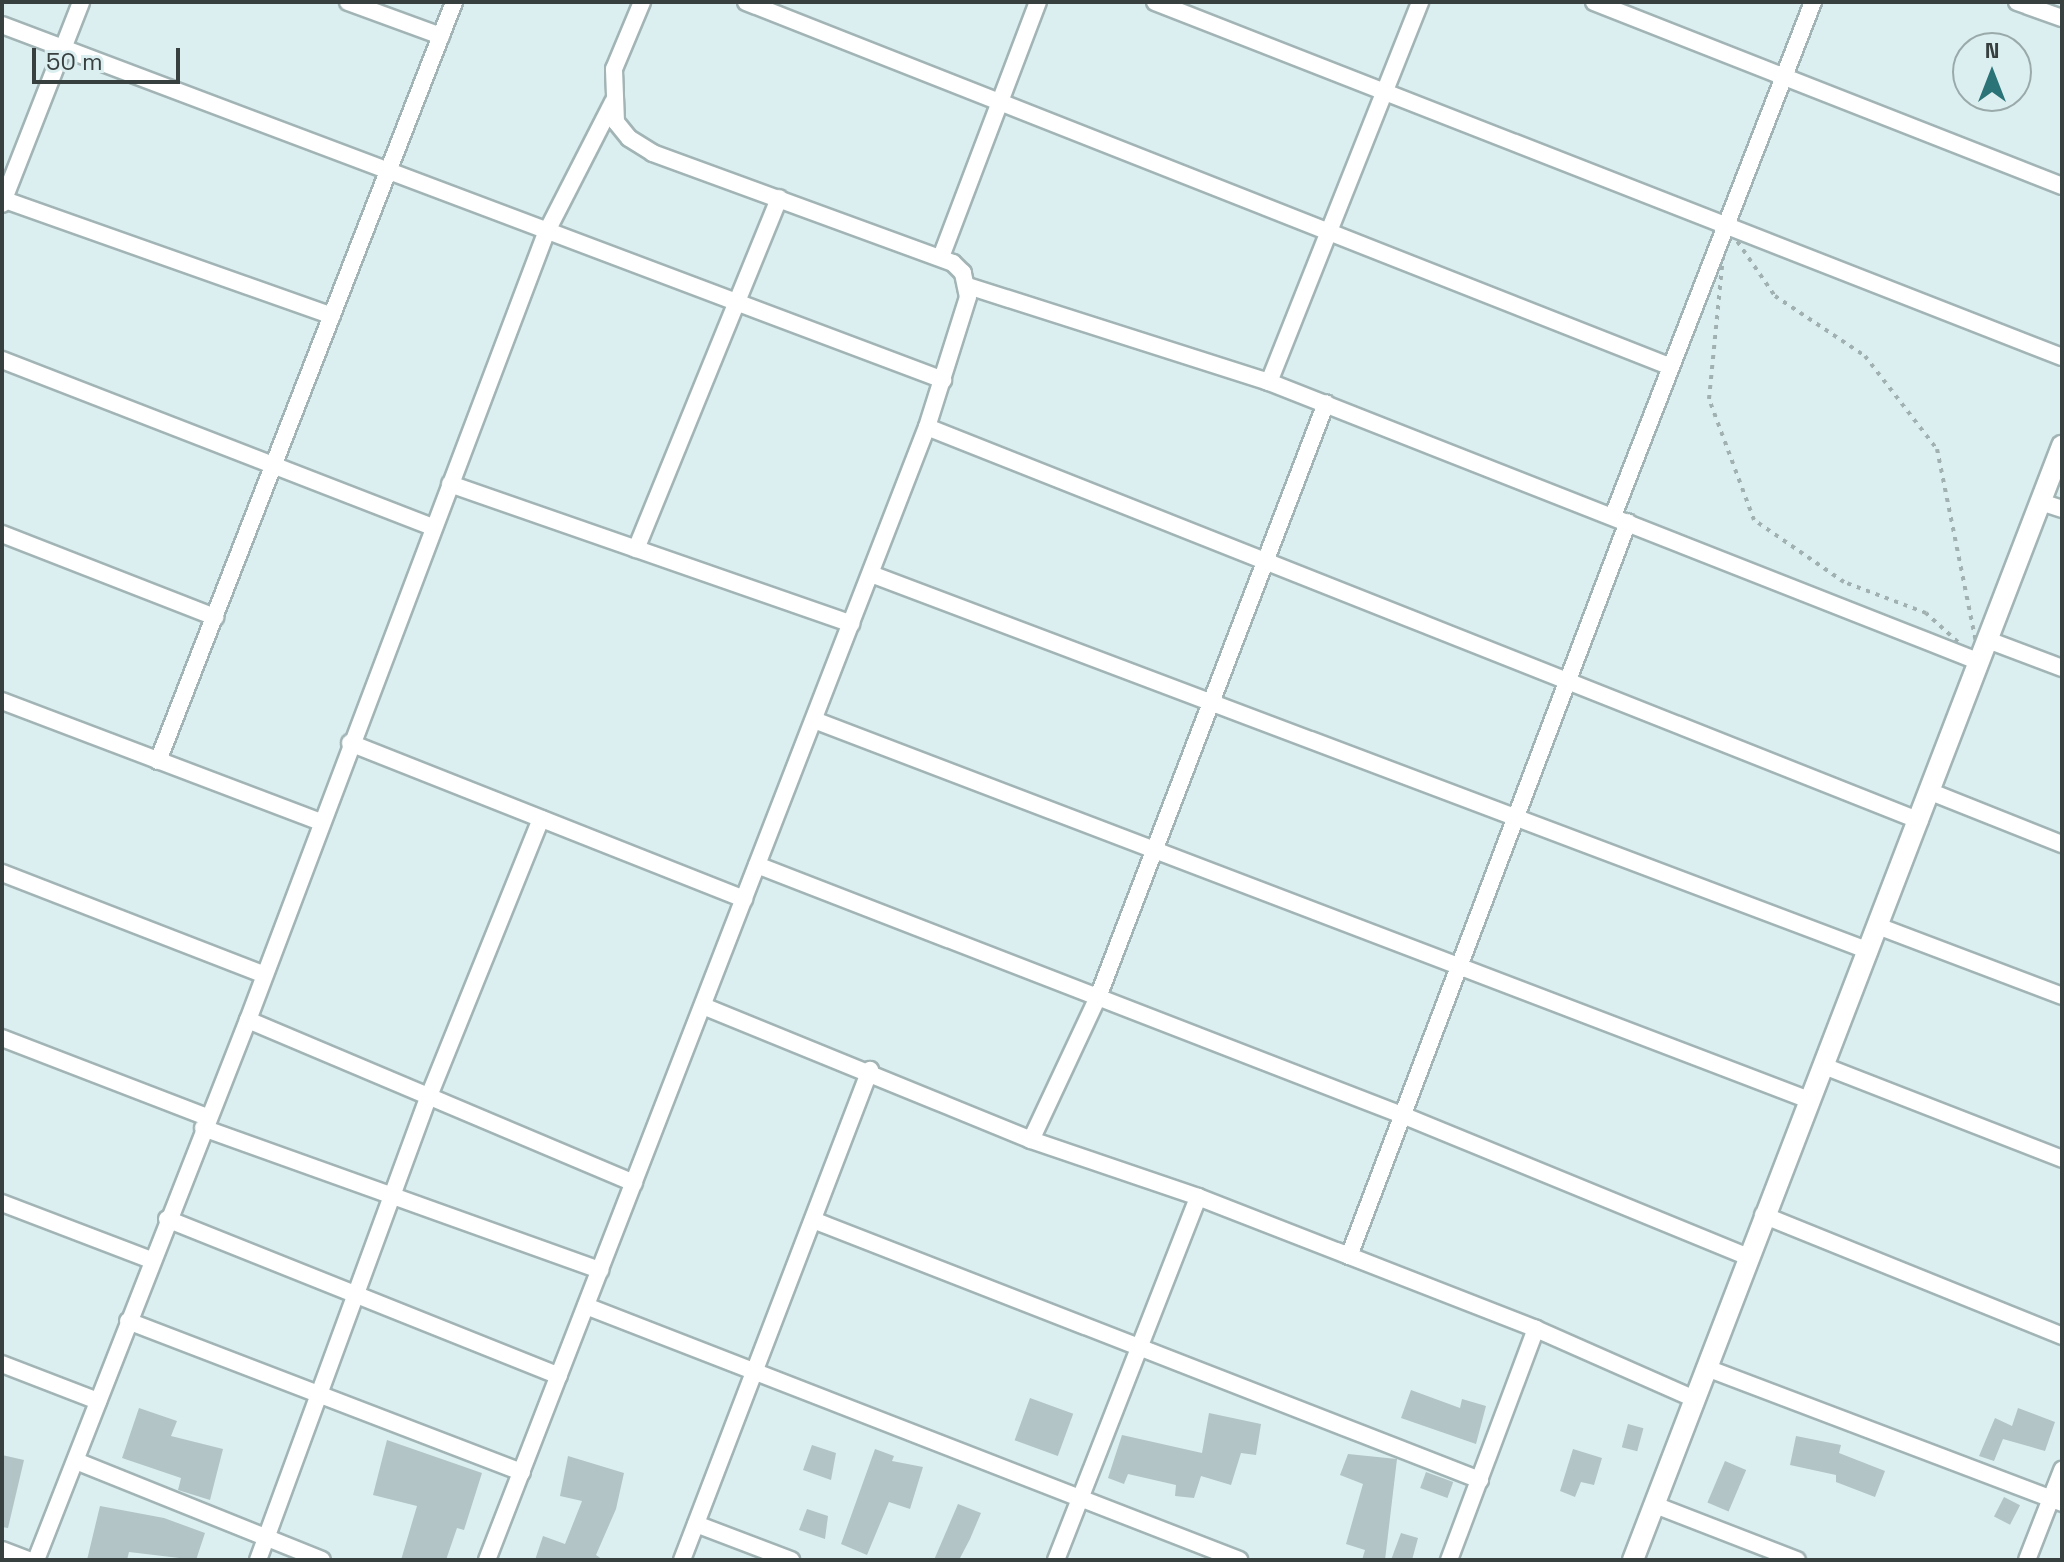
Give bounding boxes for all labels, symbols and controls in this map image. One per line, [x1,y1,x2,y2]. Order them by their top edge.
scale bar [36,32,184,82]
north arrow [1952,32,2032,112]
text: N [1985,36,1999,64]
text: 50 m [46,46,103,77]

